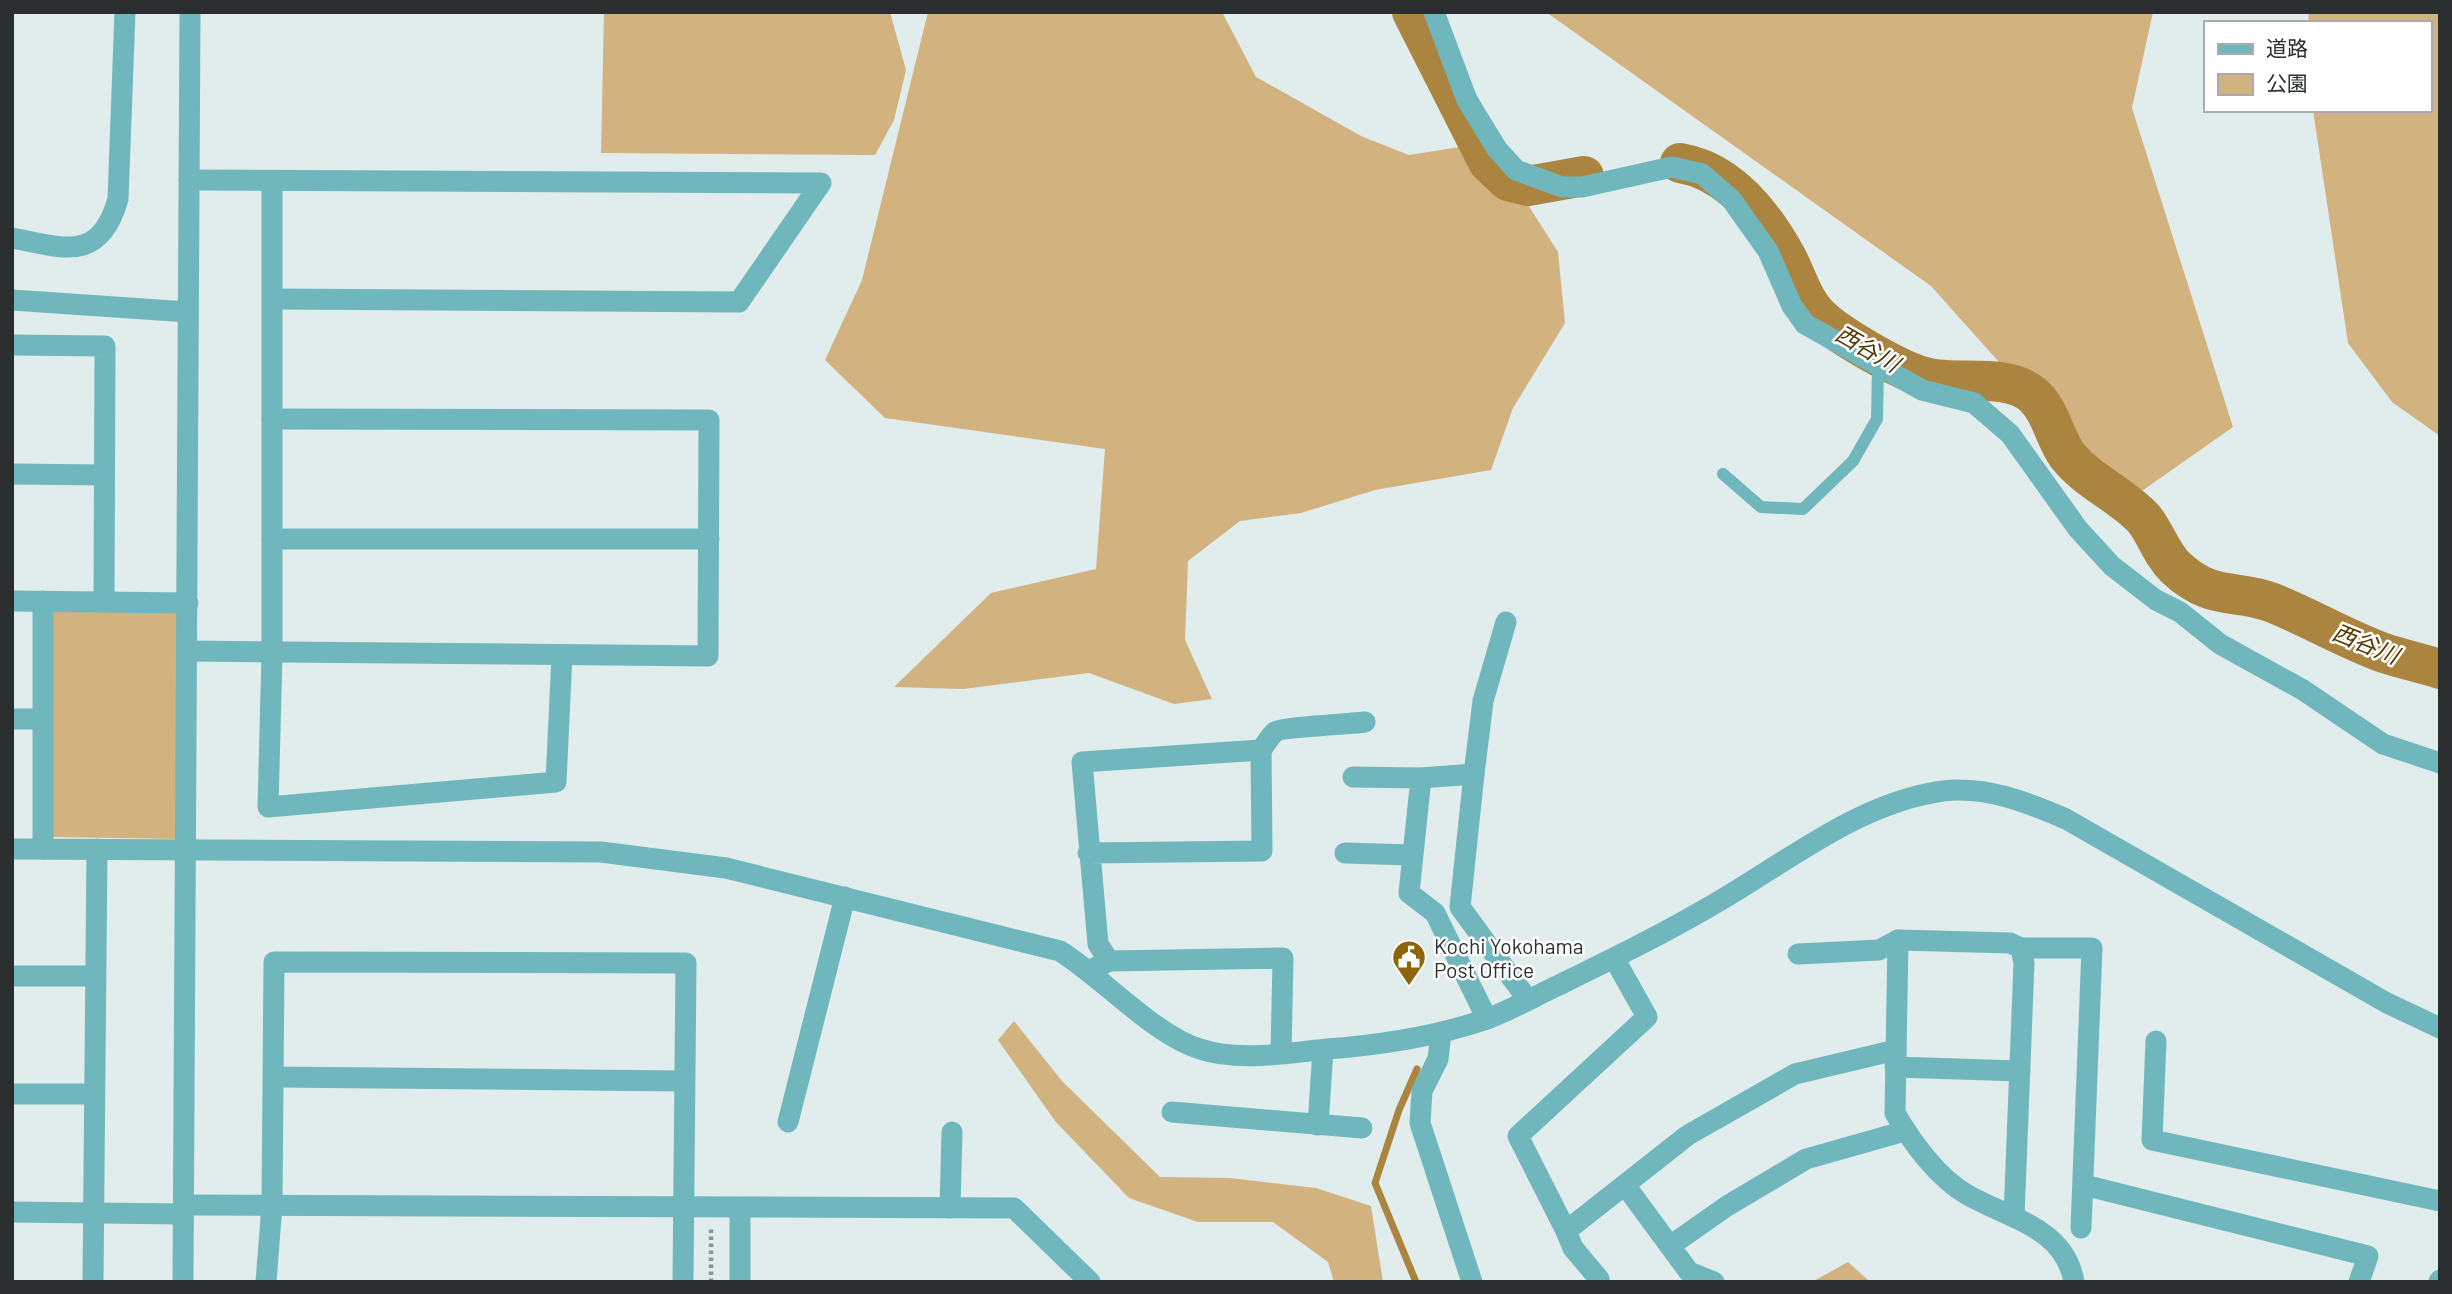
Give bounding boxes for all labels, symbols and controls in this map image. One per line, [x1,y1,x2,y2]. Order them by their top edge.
legend [2204,21,2431,112]
text: 道路 [2266,35,2308,60]
text: 公園 [2266,70,2308,95]
water label: 西谷川 [1831,319,1907,379]
water label: 西谷川 [2329,617,2406,670]
place label: Kochi Yokohama Post Office [1434,933,1584,982]
public building icon: Kochi Yokohama Post Office [1390,938,1428,987]

